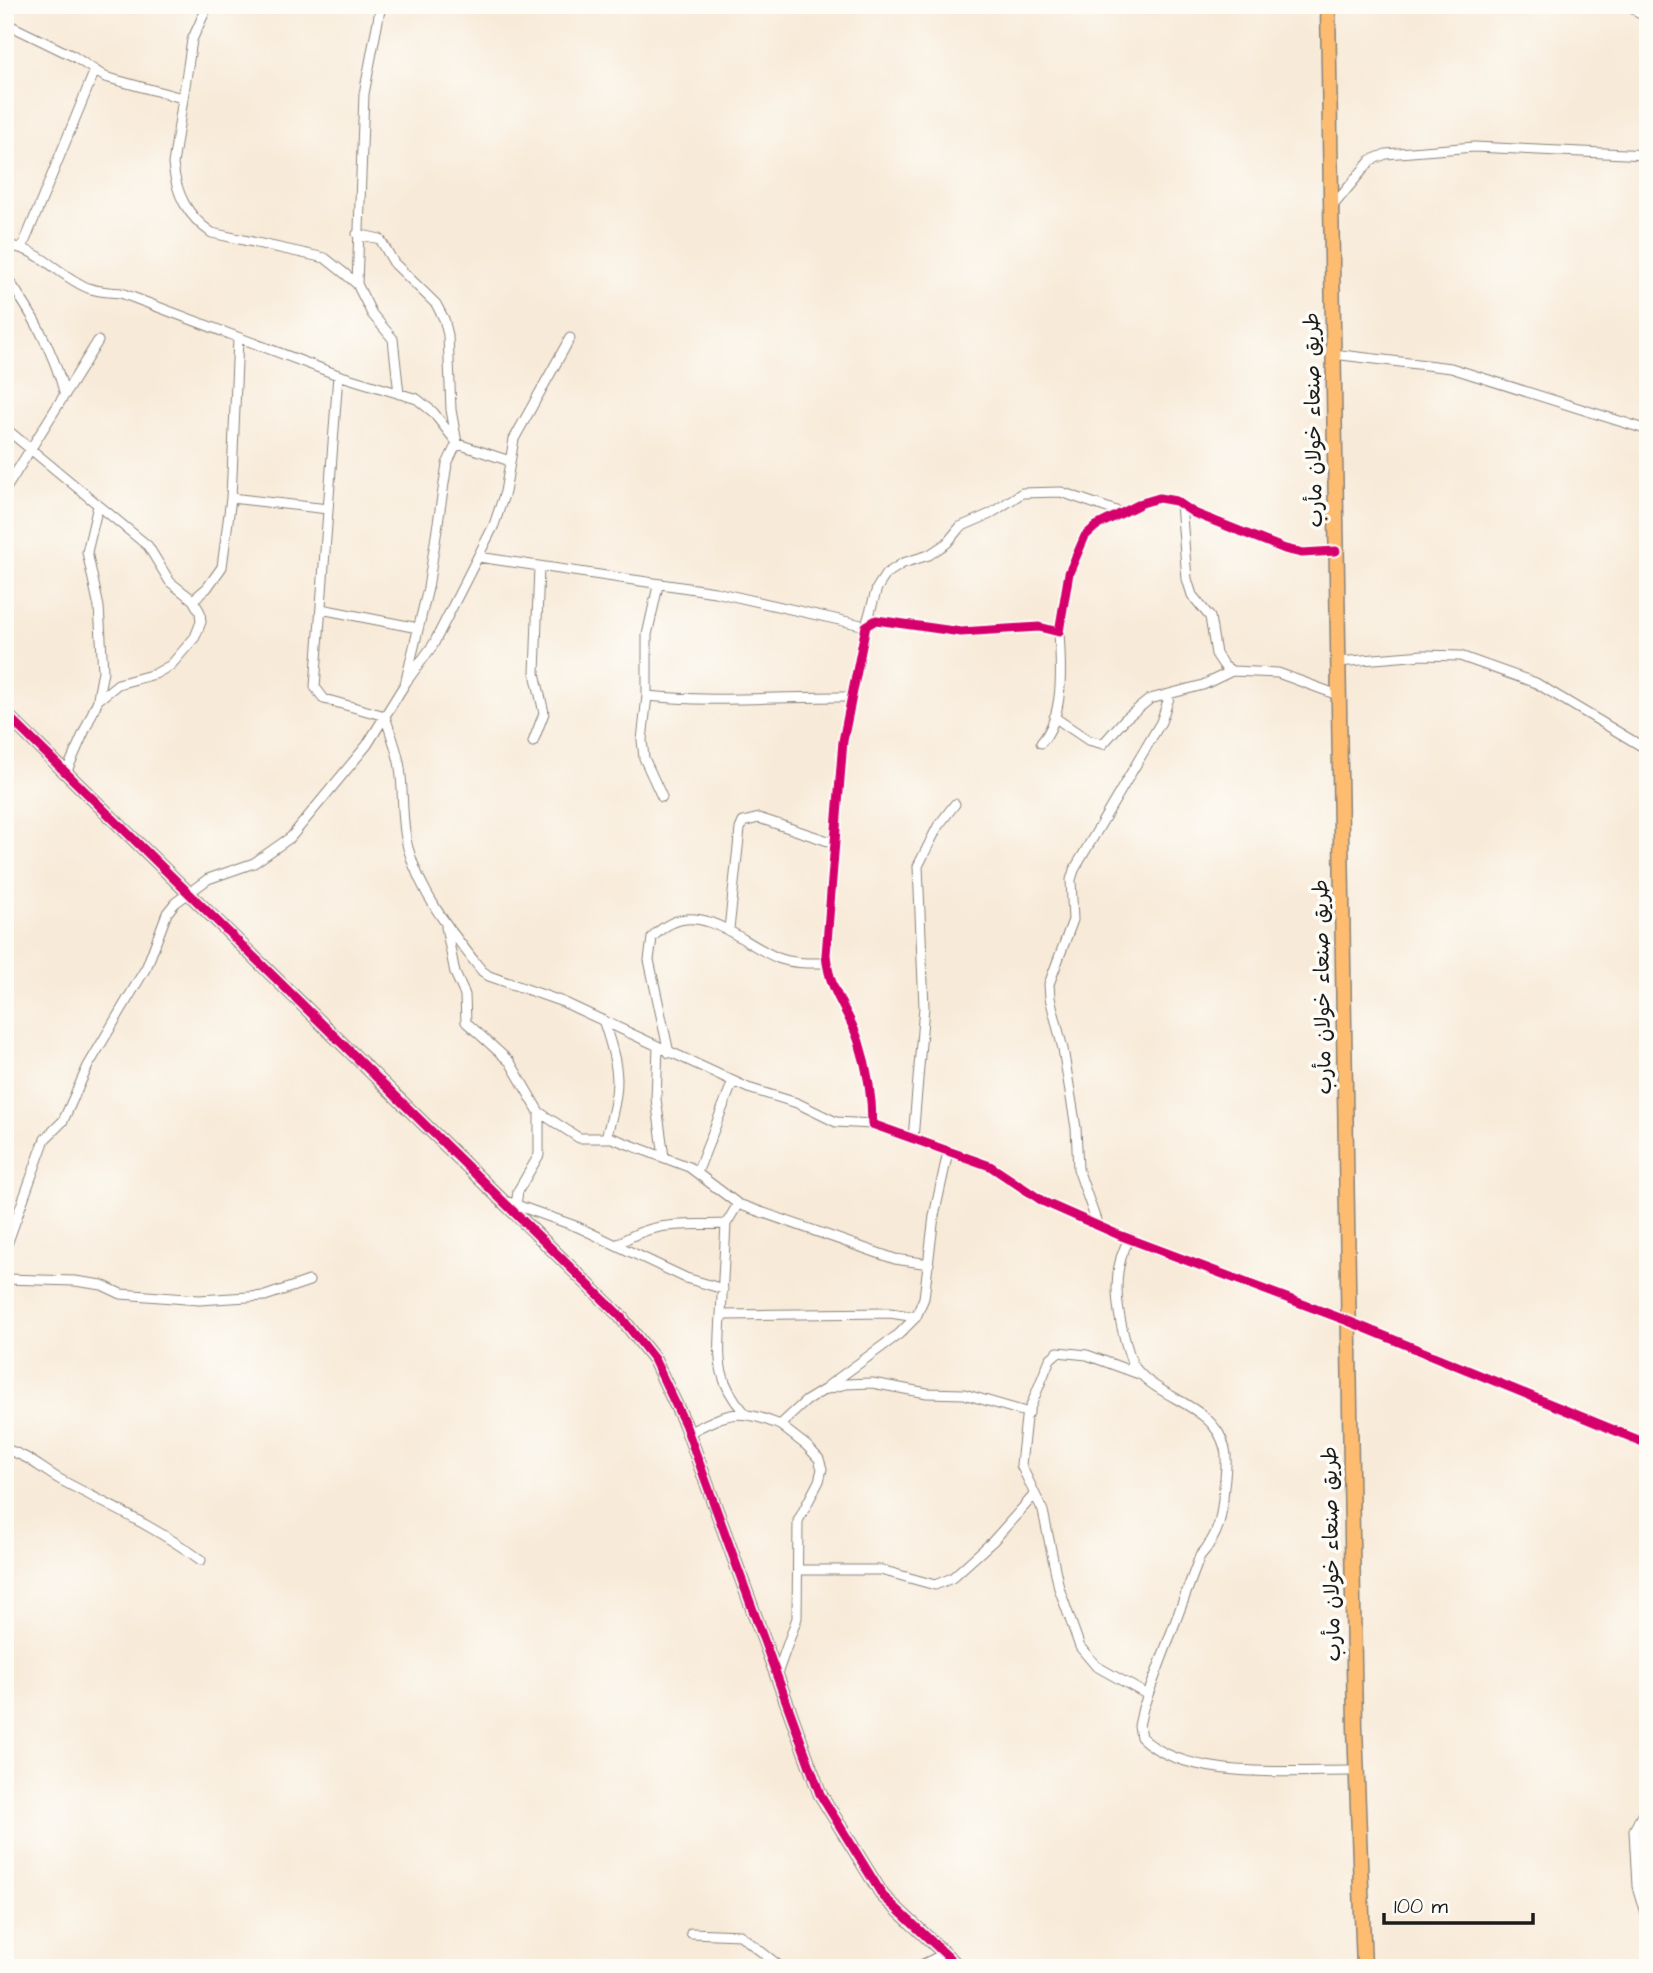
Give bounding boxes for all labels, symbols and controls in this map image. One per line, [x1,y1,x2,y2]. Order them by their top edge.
street label: طريق صنعاء خولان مأرب [1297,312,1330,528]
street label: طريق صنعاء خولان مأرب [1306,879,1339,1095]
street label: طريق صنعاء خولان مأرب [1315,1446,1348,1662]
scale bar [1384,1882,1532,1926]
text: 100 m [1394,1892,1449,1921]

